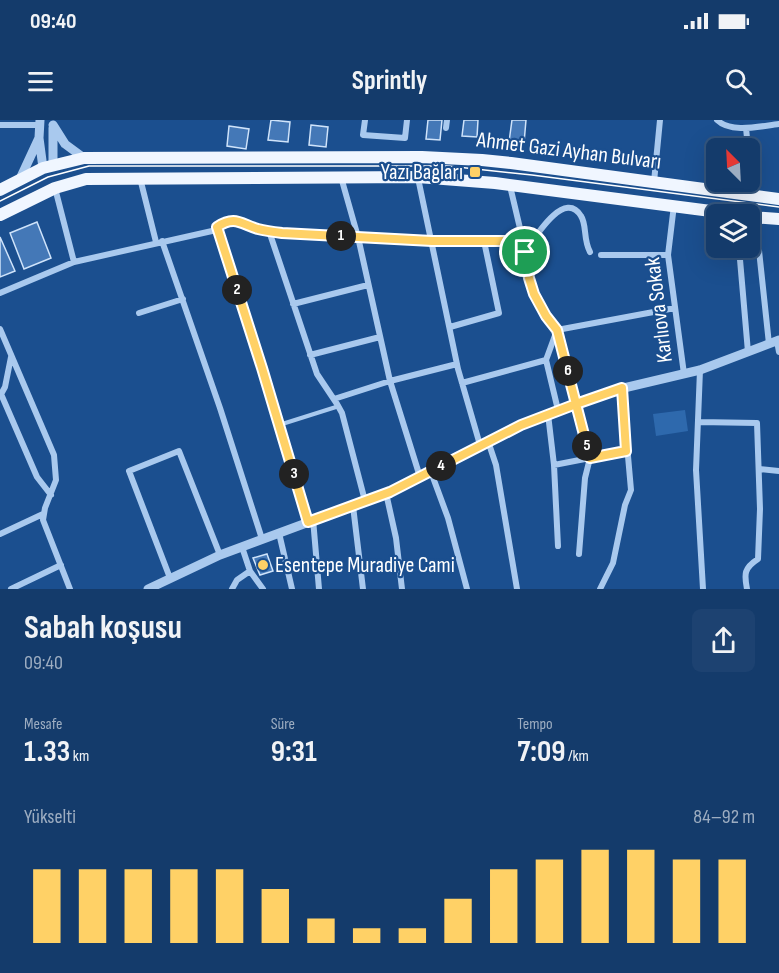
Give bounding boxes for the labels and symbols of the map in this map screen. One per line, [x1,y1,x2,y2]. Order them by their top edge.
street label: Ahmet Gazi Ayhan Bulvarı [474,126,663,176]
north arrow [706,138,760,192]
place label: Yazı Bağları [381,159,463,186]
marker: Yazı Bağları [468,165,482,179]
pin: 1 [326,221,356,251]
pin [499,226,550,277]
street label: Karlıova Sokak [639,255,679,364]
pin: 2 [222,275,252,305]
pin: 6 [553,356,583,386]
pin: 5 [572,431,602,461]
pin: 4 [426,451,456,481]
pin: 3 [279,459,309,489]
place label: Esentepe Muradiye Cami [275,552,455,579]
marker: Esentepe Muradiye Cami [256,558,270,572]

